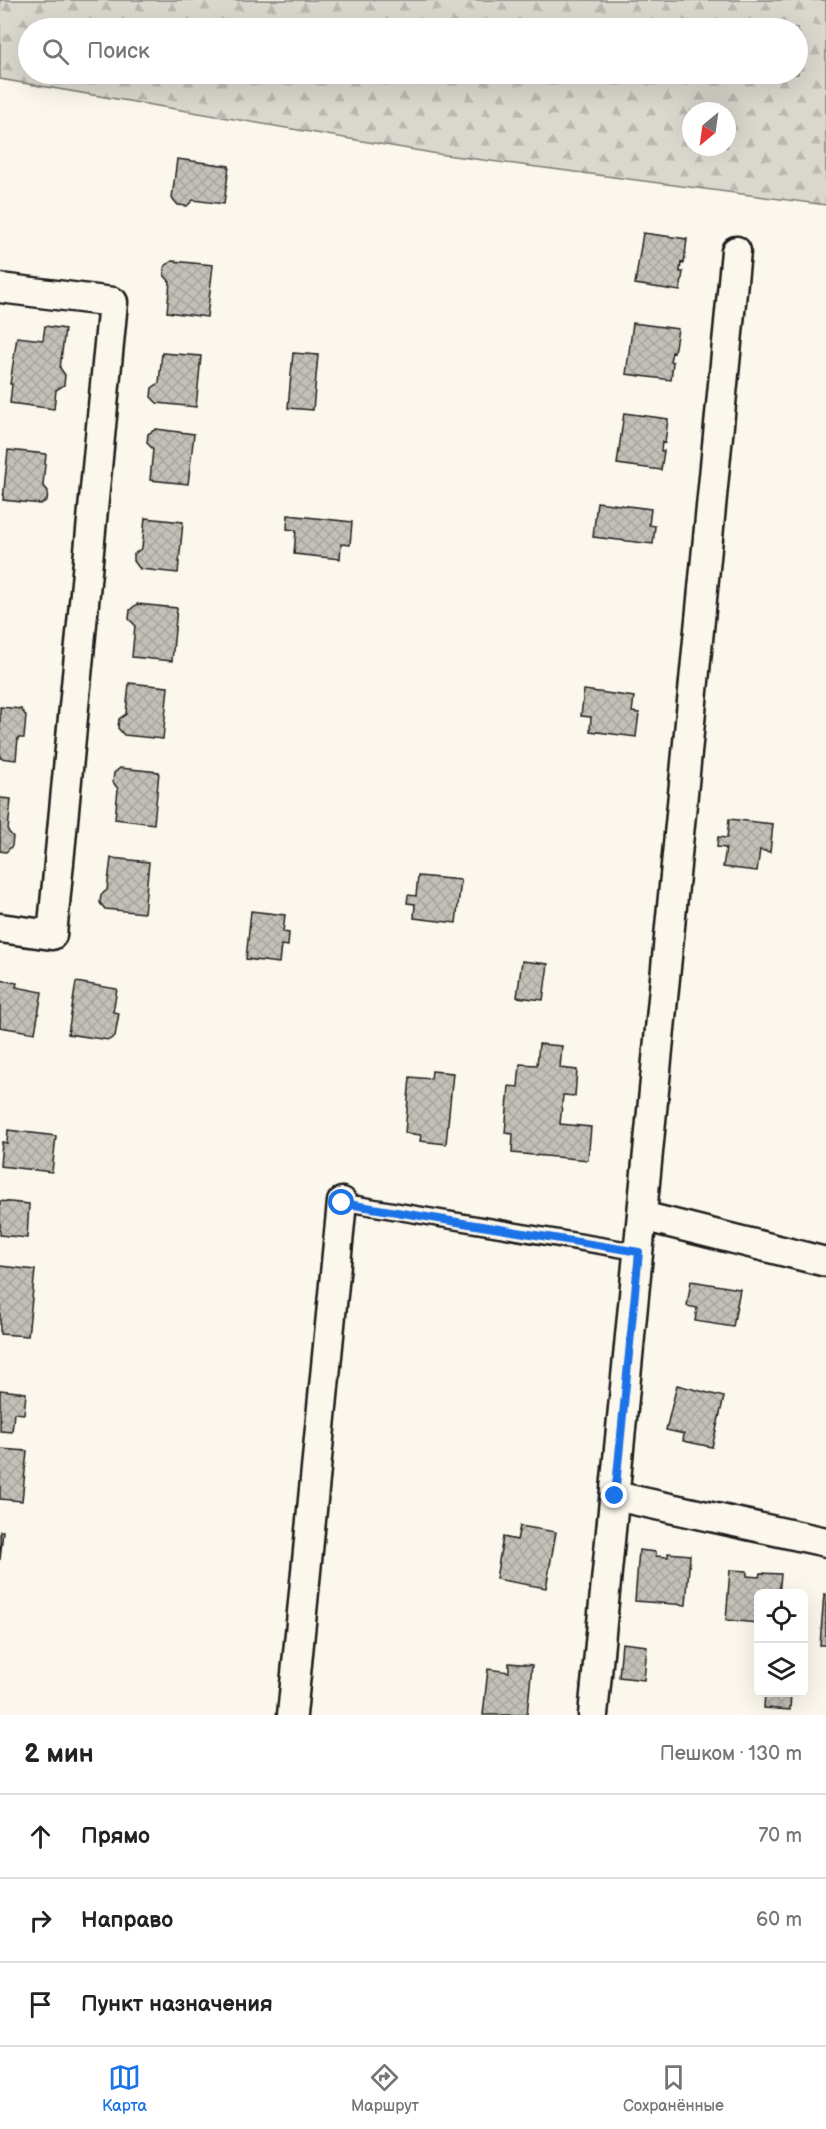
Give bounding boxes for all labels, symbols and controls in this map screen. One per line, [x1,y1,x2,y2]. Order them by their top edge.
search box [18,18,808,84]
icon: search [39,35,72,68]
text: Поиск [87,38,150,65]
north arrow [682,102,736,156]
route start [328,1189,354,1215]
route end [601,1482,627,1508]
map controls [754,1589,808,1697]
button: locate [754,1589,808,1643]
button: layers [754,1643,808,1697]
text: 2 мин [24,1739,94,1770]
text: Пешком · 130 m [660,1742,802,1766]
icon: ahead [24,1820,57,1853]
text: Прямо [81,1823,150,1850]
text: 70 m [758,1824,802,1848]
icon: right [24,1904,57,1937]
text: Направо [81,1907,173,1934]
text: 60 m [756,1908,802,1932]
icon: arrive [24,1988,57,2021]
text: Пункт назначения [81,1991,273,2018]
tab: Карта [102,2061,147,2116]
tab: Маршрут [351,2061,419,2116]
tab: Сохранённые [623,2061,724,2116]

